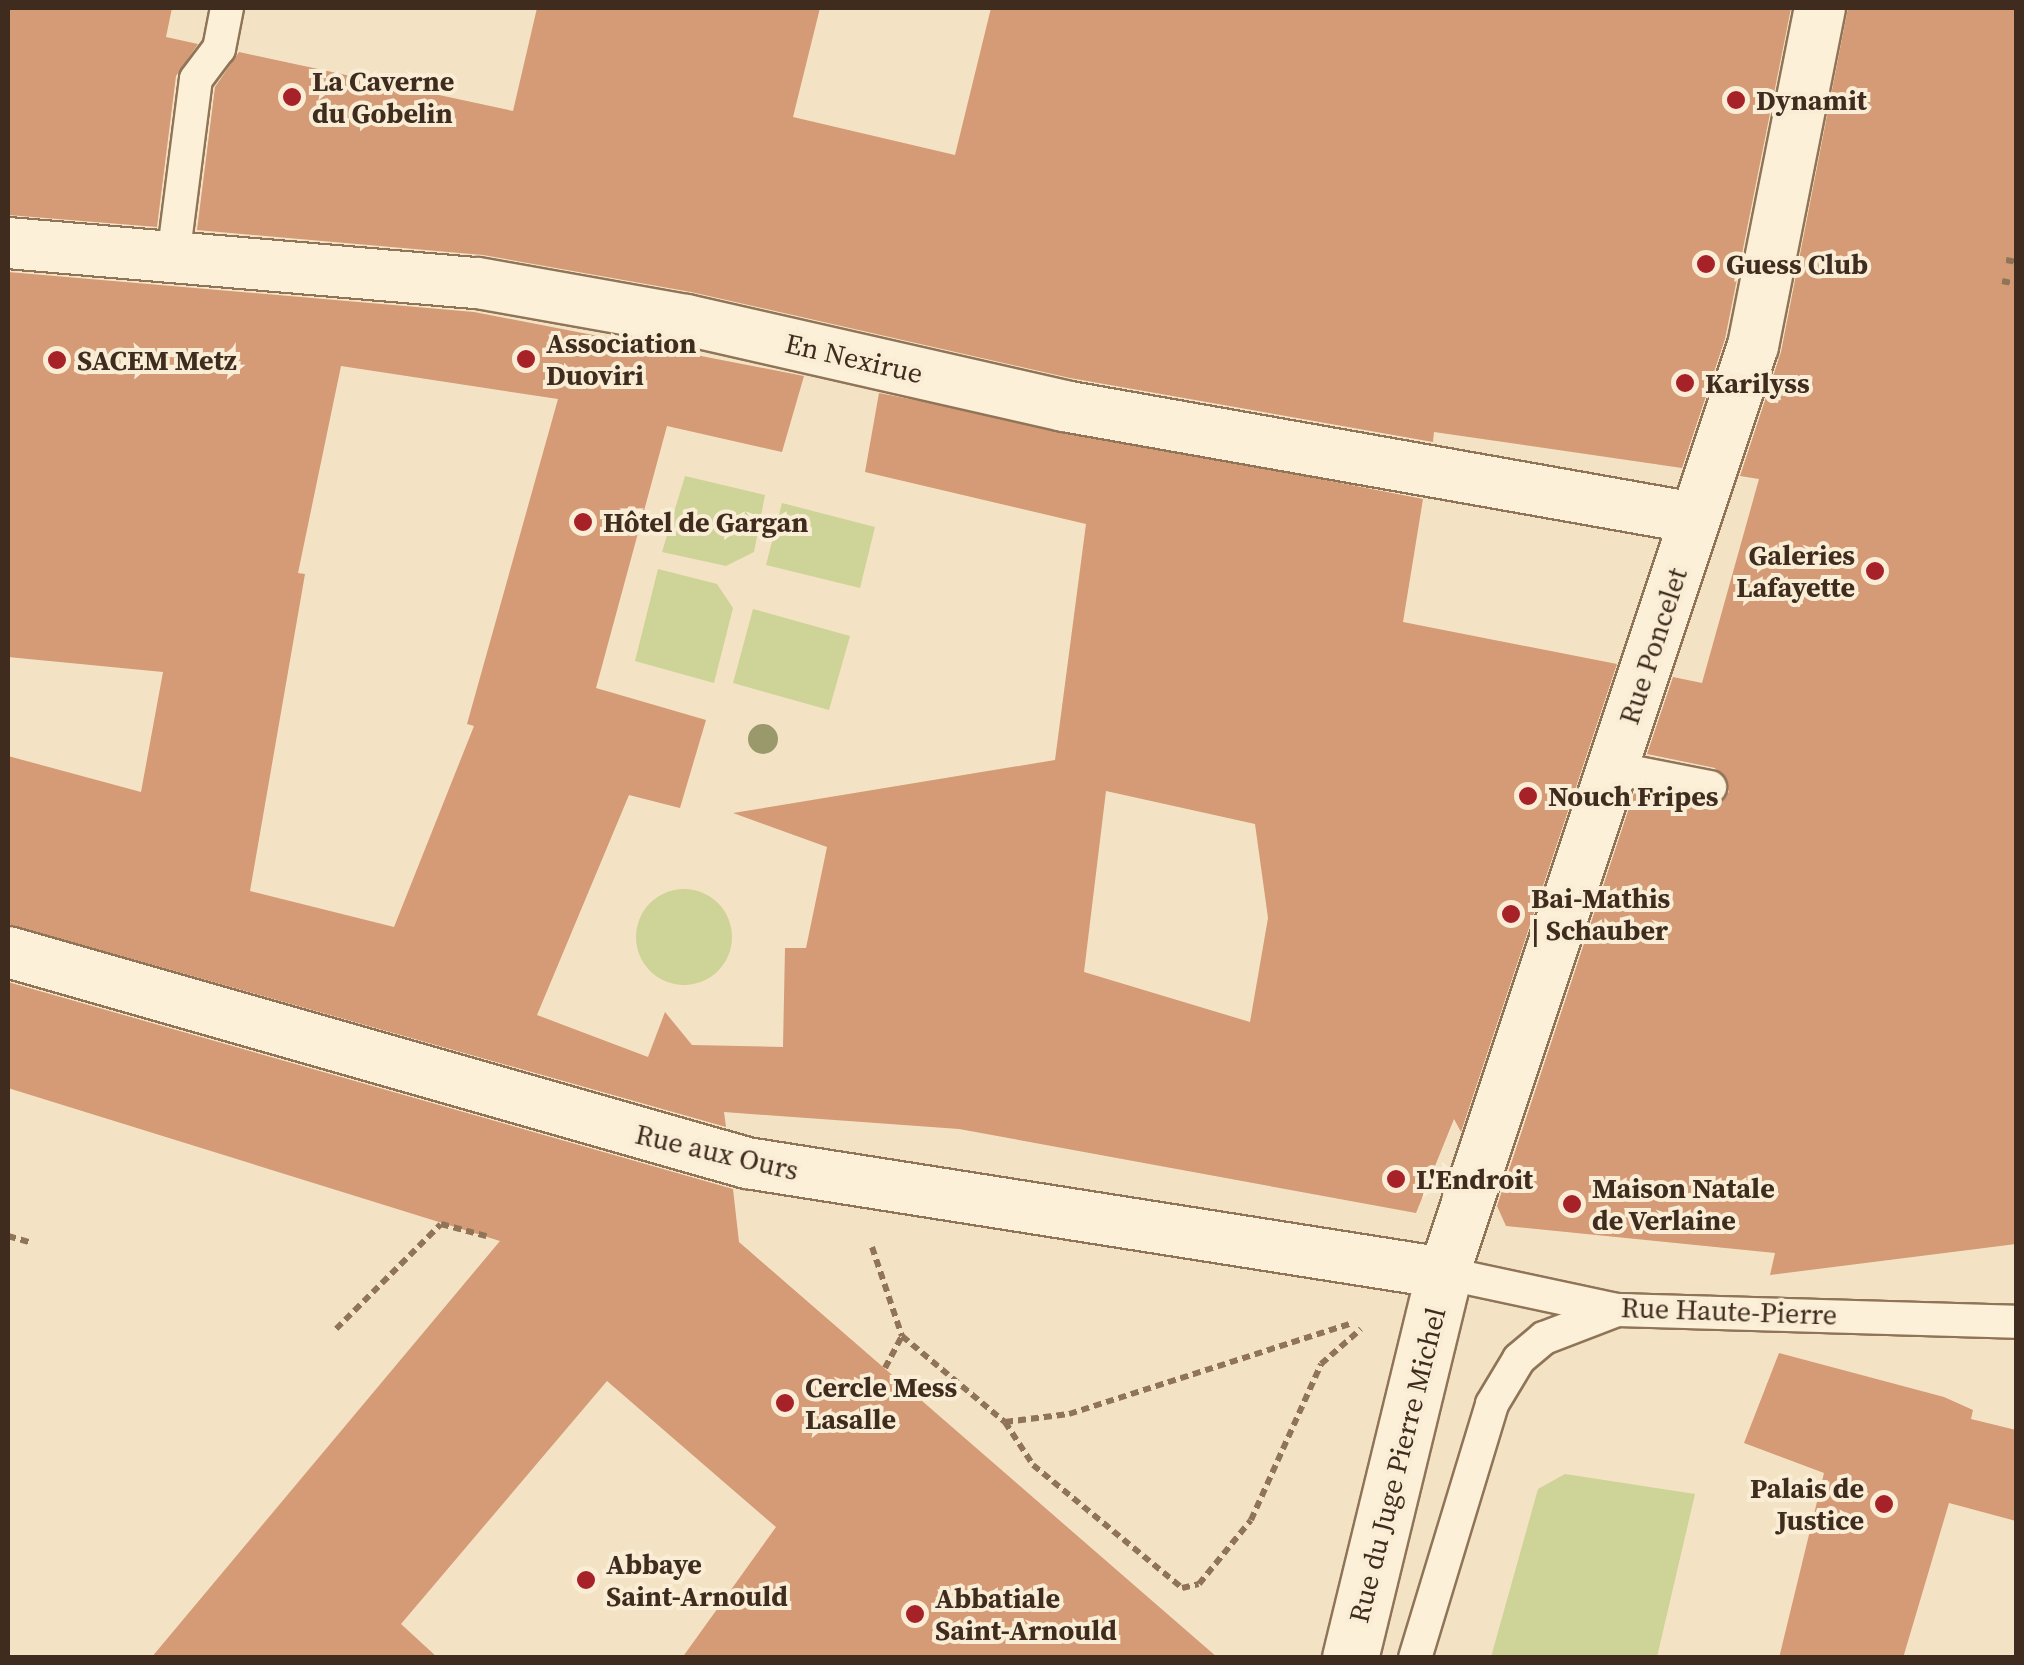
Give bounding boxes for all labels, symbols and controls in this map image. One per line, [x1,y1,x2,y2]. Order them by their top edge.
place label: La Caverne du Gobelin [312,64,454,130]
place label: Dynamit [1756,83,1867,117]
marker: La Caverne du Gobelin [281,86,303,108]
marker: Dynamit [1725,89,1747,111]
place label: Guess Club [1726,247,1868,281]
marker: Guess Club [1695,253,1717,275]
place label: Association Duoviri [546,326,696,392]
street label: En Nexirue [782,326,926,390]
place label: SACEM Metz [77,343,237,377]
marker: Association Duoviri [515,348,537,370]
marker: SACEM Metz [46,349,68,371]
place label: Karilyss [1705,366,1810,400]
marker: Karilyss [1674,372,1696,394]
place label: Hôtel de Gargan [603,505,809,539]
marker: Hôtel de Gargan [572,511,594,533]
place label: Galeries Lafayette [1736,538,1855,604]
marker: Galeries Lafayette [1864,560,1886,582]
street label: Rue Poncelet [1612,564,1694,728]
place label: Nouch Fripes [1548,779,1719,813]
marker: Nouch Fripes [1517,785,1539,807]
place label: Bai-Mathis | Schauber [1531,881,1670,947]
marker: Bai-Mathis | Schauber [1500,903,1522,925]
street label: Rue aux Ours [632,1117,802,1187]
place label: L'Endroit [1416,1162,1533,1196]
marker: L'Endroit [1385,1168,1407,1190]
place label: Maison Natale de Verlaine [1592,1171,1775,1237]
marker: Maison Natale de Verlaine [1561,1193,1583,1215]
street label: Rue Haute-Pierre [1620,1290,1838,1332]
street label: Rue du Juge Pierre Michel [1342,1304,1452,1626]
place label: Cercle Mess Lasalle [805,1370,957,1436]
marker: Cercle Mess Lasalle [774,1392,796,1414]
place label: Palais de Justice [1750,1471,1864,1537]
marker: Palais de Justice [1873,1493,1895,1515]
place label: Abbaye Saint-Arnould [606,1547,788,1613]
marker: Abbaye Saint-Arnould [575,1569,597,1591]
place label: Abbatiale Saint-Arnould [935,1581,1117,1647]
marker: Abbatiale Saint-Arnould [904,1603,926,1625]

